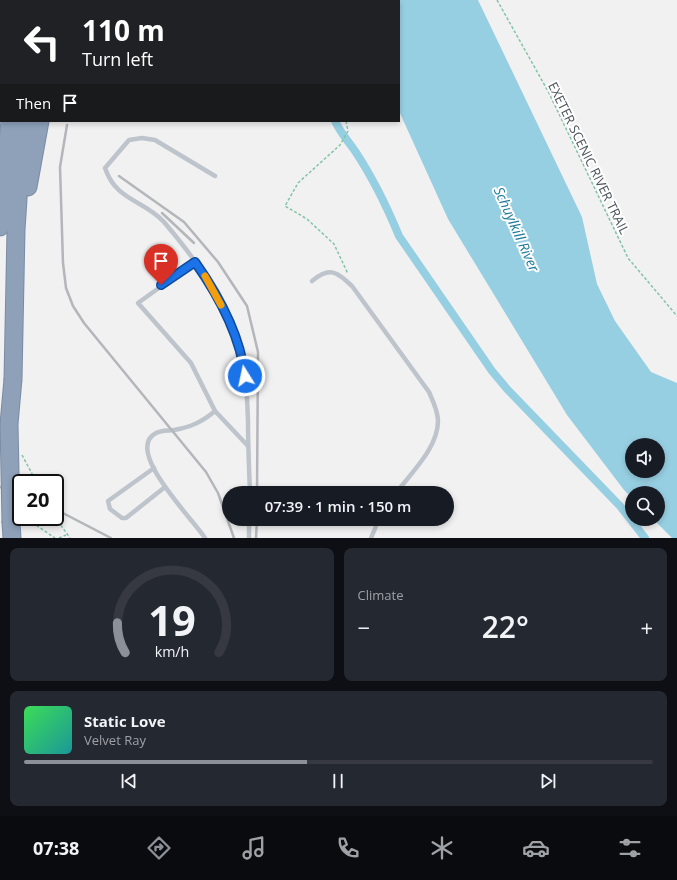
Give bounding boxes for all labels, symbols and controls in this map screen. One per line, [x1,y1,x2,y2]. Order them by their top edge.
text: 110 m [82,11,165,49]
icon: left [16,16,68,68]
text: Turn left [82,47,153,71]
street label: EXETER SCENIC RIVER TRAIL [544,79,634,237]
icon: arrive [59,92,81,114]
text: Then [16,93,51,113]
water label: Schuylkill River [490,184,544,275]
pin [144,244,178,285]
icon: arrive [150,250,172,272]
position arrow [224,355,266,397]
map controls [625,438,665,526]
button: sound [625,438,665,478]
speed limit sign: 20 [12,474,64,526]
button: search [625,486,665,526]
text: 07:39 · 1 min · 150 m [265,496,411,516]
text: Climate [358,586,403,604]
text: 19 [148,591,196,647]
text: 22° [482,606,529,647]
text: − [358,612,370,642]
text: + [640,612,653,642]
text: km/h [154,641,189,660]
text: Static Love [84,711,166,731]
text: Velvet Ray [84,731,146,749]
icon: previous [118,770,140,792]
icon: pause [327,770,349,792]
icon: next [537,770,559,792]
icon: directions [145,834,173,862]
icon: music [240,834,268,862]
icon: phone [334,834,362,862]
icon: climate [428,834,456,862]
icon: car [522,834,550,862]
icon: filters [616,834,644,862]
text: 07:38 [33,836,79,860]

